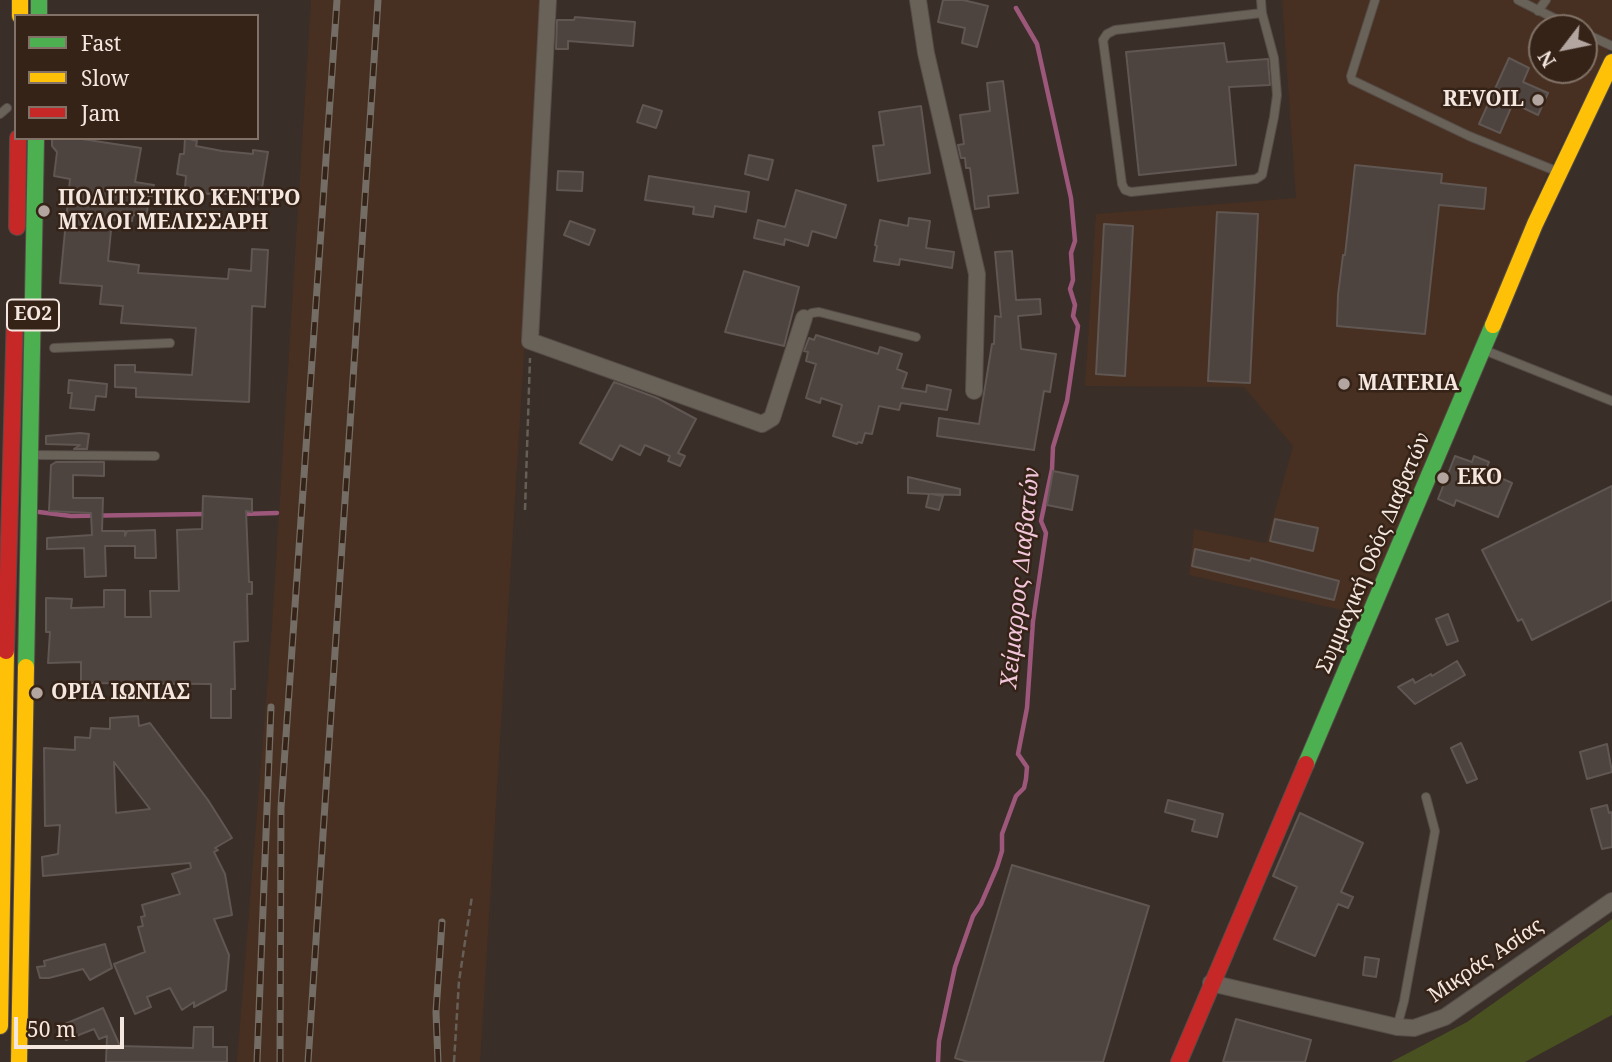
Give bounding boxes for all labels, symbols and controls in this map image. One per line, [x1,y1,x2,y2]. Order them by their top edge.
legend [14,14,259,140]
north arrow [1528,14,1598,84]
text: Fast [81,29,121,57]
text: N [1532,46,1562,72]
text: Slow [81,64,129,92]
place label: REVOIL [1443,87,1524,113]
marker: REVOIL [1530,92,1546,108]
text: Jam [81,99,120,127]
place label: ΠΟΛΙΤΙΣΤΙΚΟ ΚΕΝΤΡΟ ΜΥΛΟΙ ΜΕΛΙΣΣΑΡΗ [58,186,300,236]
marker: ΠΟΛΙΤΙΣΤΙΚΟ ΚΕΝΤΡΟ ΜΥΛΟΙ ΜΕΛΙΣΣΑΡΗ [36,203,52,219]
road number: ΕΟ2 [7,300,59,330]
place label: MATERIA [1358,371,1459,397]
marker: MATERIA [1336,376,1352,392]
street label: Συμμαχική Οδός Διαβατών [1312,429,1436,677]
place label: EKO [1457,465,1502,491]
water label: Χείμαρρος Διαβατών [996,466,1046,690]
marker: EKO [1435,470,1451,486]
place label: ΟΡΙΑ ΙΩΝΙΑΣ [51,680,190,706]
marker: ΟΡΙΑ ΙΩΝΙΑΣ [29,685,45,701]
street label: Μικράς Ασίας [1424,913,1548,1009]
scale bar [18,1002,128,1046]
text: 50 m [27,1015,76,1043]

